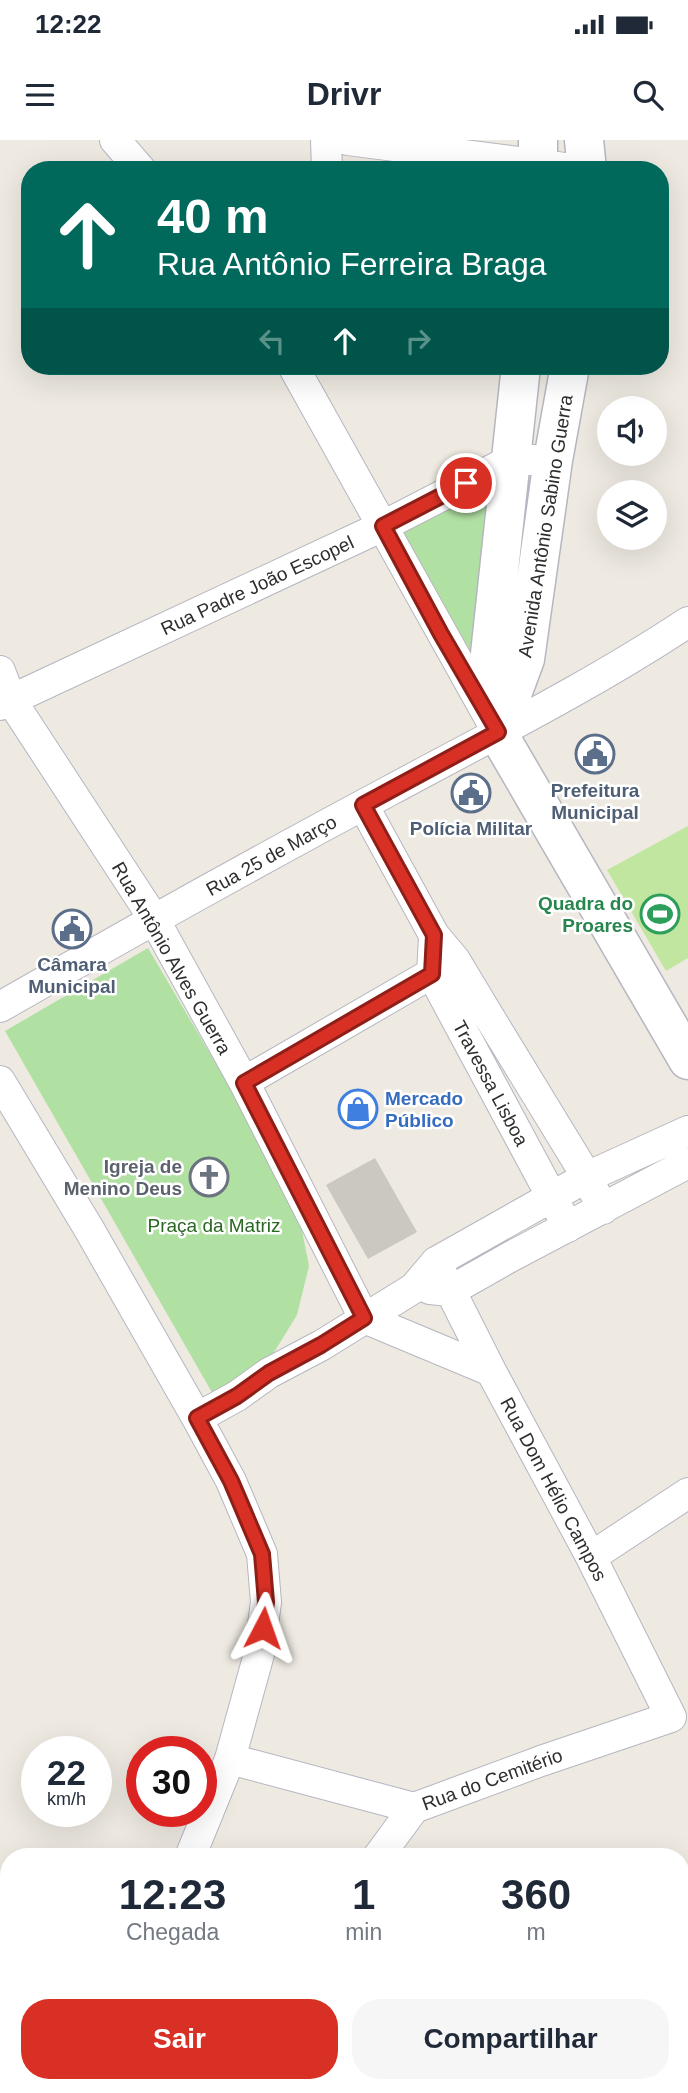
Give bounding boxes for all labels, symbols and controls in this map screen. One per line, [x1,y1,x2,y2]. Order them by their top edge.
text: 12:22 [35,9,102,39]
icon: menu [21,76,59,114]
text: Drivr [307,76,381,112]
icon: search [629,76,667,114]
icon: ahead [42,189,133,280]
text: 40 m [157,189,269,243]
text: Rua Antônio Ferreira Braga [157,246,547,282]
icon: left [253,322,291,360]
icon: ahead [326,322,364,360]
icon: right [399,322,437,360]
street label: Avenida Antônio Sabino Guerra [514,393,577,659]
map controls [597,396,667,550]
button: sound [597,396,667,466]
pin [436,453,496,513]
icon: arrive [447,464,485,502]
button: layers [597,480,667,550]
street label: Rua Padre João Escopel [158,532,357,639]
public building icon: Prefeitura Municipal [574,733,616,775]
public building icon: Polícia Militar [450,772,492,814]
place label: Prefeitura Municipal [551,780,640,823]
street label: Rua 25 de Março [202,811,340,900]
place label: Polícia Militar [410,818,533,839]
street label: Rua Antônio Alves Guerra [108,858,236,1059]
place label: Quadra do Proares [538,893,633,936]
sports icon: Quadra do Proares [639,893,681,935]
public building icon: Câmara Municipal [51,908,93,950]
place label: Câmara Municipal [28,954,116,997]
street label: Travessa Lisboa [449,1017,533,1150]
shop icon: Mercado Público [337,1088,379,1130]
place label: Mercado Público [385,1088,463,1131]
place label: Igreja de Menino Deus [64,1156,182,1199]
church icon: Igreja de Menino Deus [188,1156,230,1198]
park label: Praça da Matriz [147,1215,281,1236]
street label: Rua Dom Hélio Campos [496,1394,611,1585]
position arrow [226,1591,300,1665]
speed limit sign: 30 [126,1736,217,1827]
street label: Rua do Cemitério [419,1744,565,1815]
text: 22 [47,1753,86,1792]
text: km/h [47,1789,86,1809]
text: 12:23 [119,1871,226,1918]
text: 1 [352,1871,375,1918]
text: 360 [501,1871,571,1918]
text: Chegada [126,1919,219,1945]
text: min [345,1919,382,1945]
text: m [527,1919,546,1945]
button: Sair [21,1999,338,2079]
button: Compartilhar [352,1999,669,2079]

